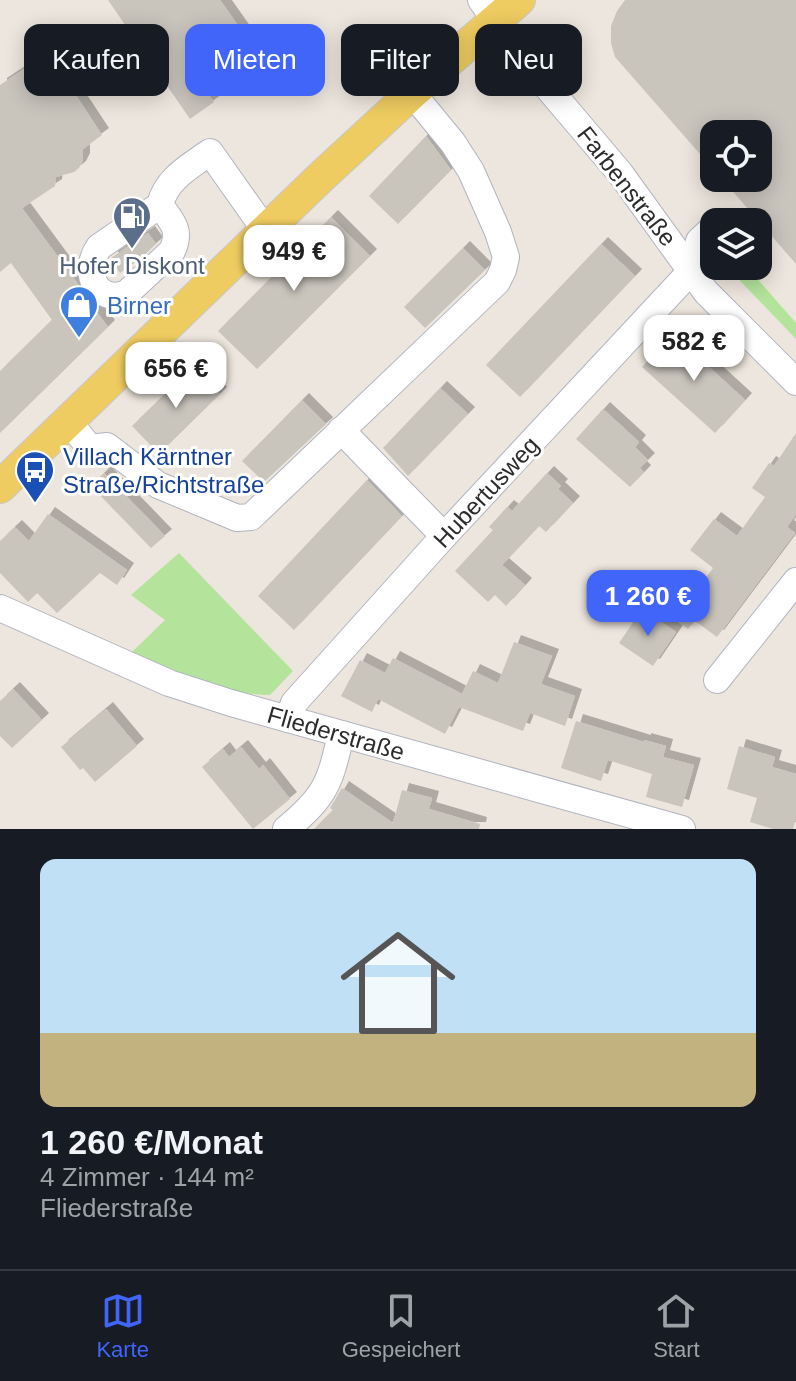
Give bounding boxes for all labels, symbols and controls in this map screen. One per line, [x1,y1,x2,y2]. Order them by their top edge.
chip: Kaufen [24,24,169,96]
chip: Mieten [185,24,325,96]
chip: Filter [341,24,459,96]
chip: Neu [475,24,582,96]
map controls [700,120,772,280]
button: locate [700,120,772,192]
street label: Farbenstraße [572,121,682,251]
fuel station icon: Hofer Diskont [111,195,153,250]
button: layers [700,208,772,280]
pin: 949 € [238,225,350,293]
text: 949 € [261,236,327,266]
place label: Hofer Diskont [59,252,205,279]
shop icon: Birner [58,284,100,339]
place label: Birner [107,292,171,319]
pin: 582 € [638,315,750,383]
text: 582 € [661,326,727,356]
pin: 656 € [120,342,232,410]
text: 656 € [143,353,209,383]
street label: Hubertusweg [428,431,544,553]
place label: Villach Kärntner Straße/Richtstraße [63,443,264,498]
bus stop icon: Villach Kärntner Straße/Richtstraße [14,449,56,504]
pin: 1 260 € [574,570,722,638]
text: 1 260 € [605,581,691,611]
street label: Fliederstraße [264,701,408,765]
icon: home [326,911,470,1055]
text: 1 260 €/Monat [40,1123,263,1161]
text: 4 Zimmer · 144 m² [40,1162,254,1192]
text: Fliederstraße [40,1193,193,1223]
tab: Karte [96,1289,149,1363]
tab: Gespeichert [342,1289,460,1363]
tab: Start [653,1289,700,1363]

